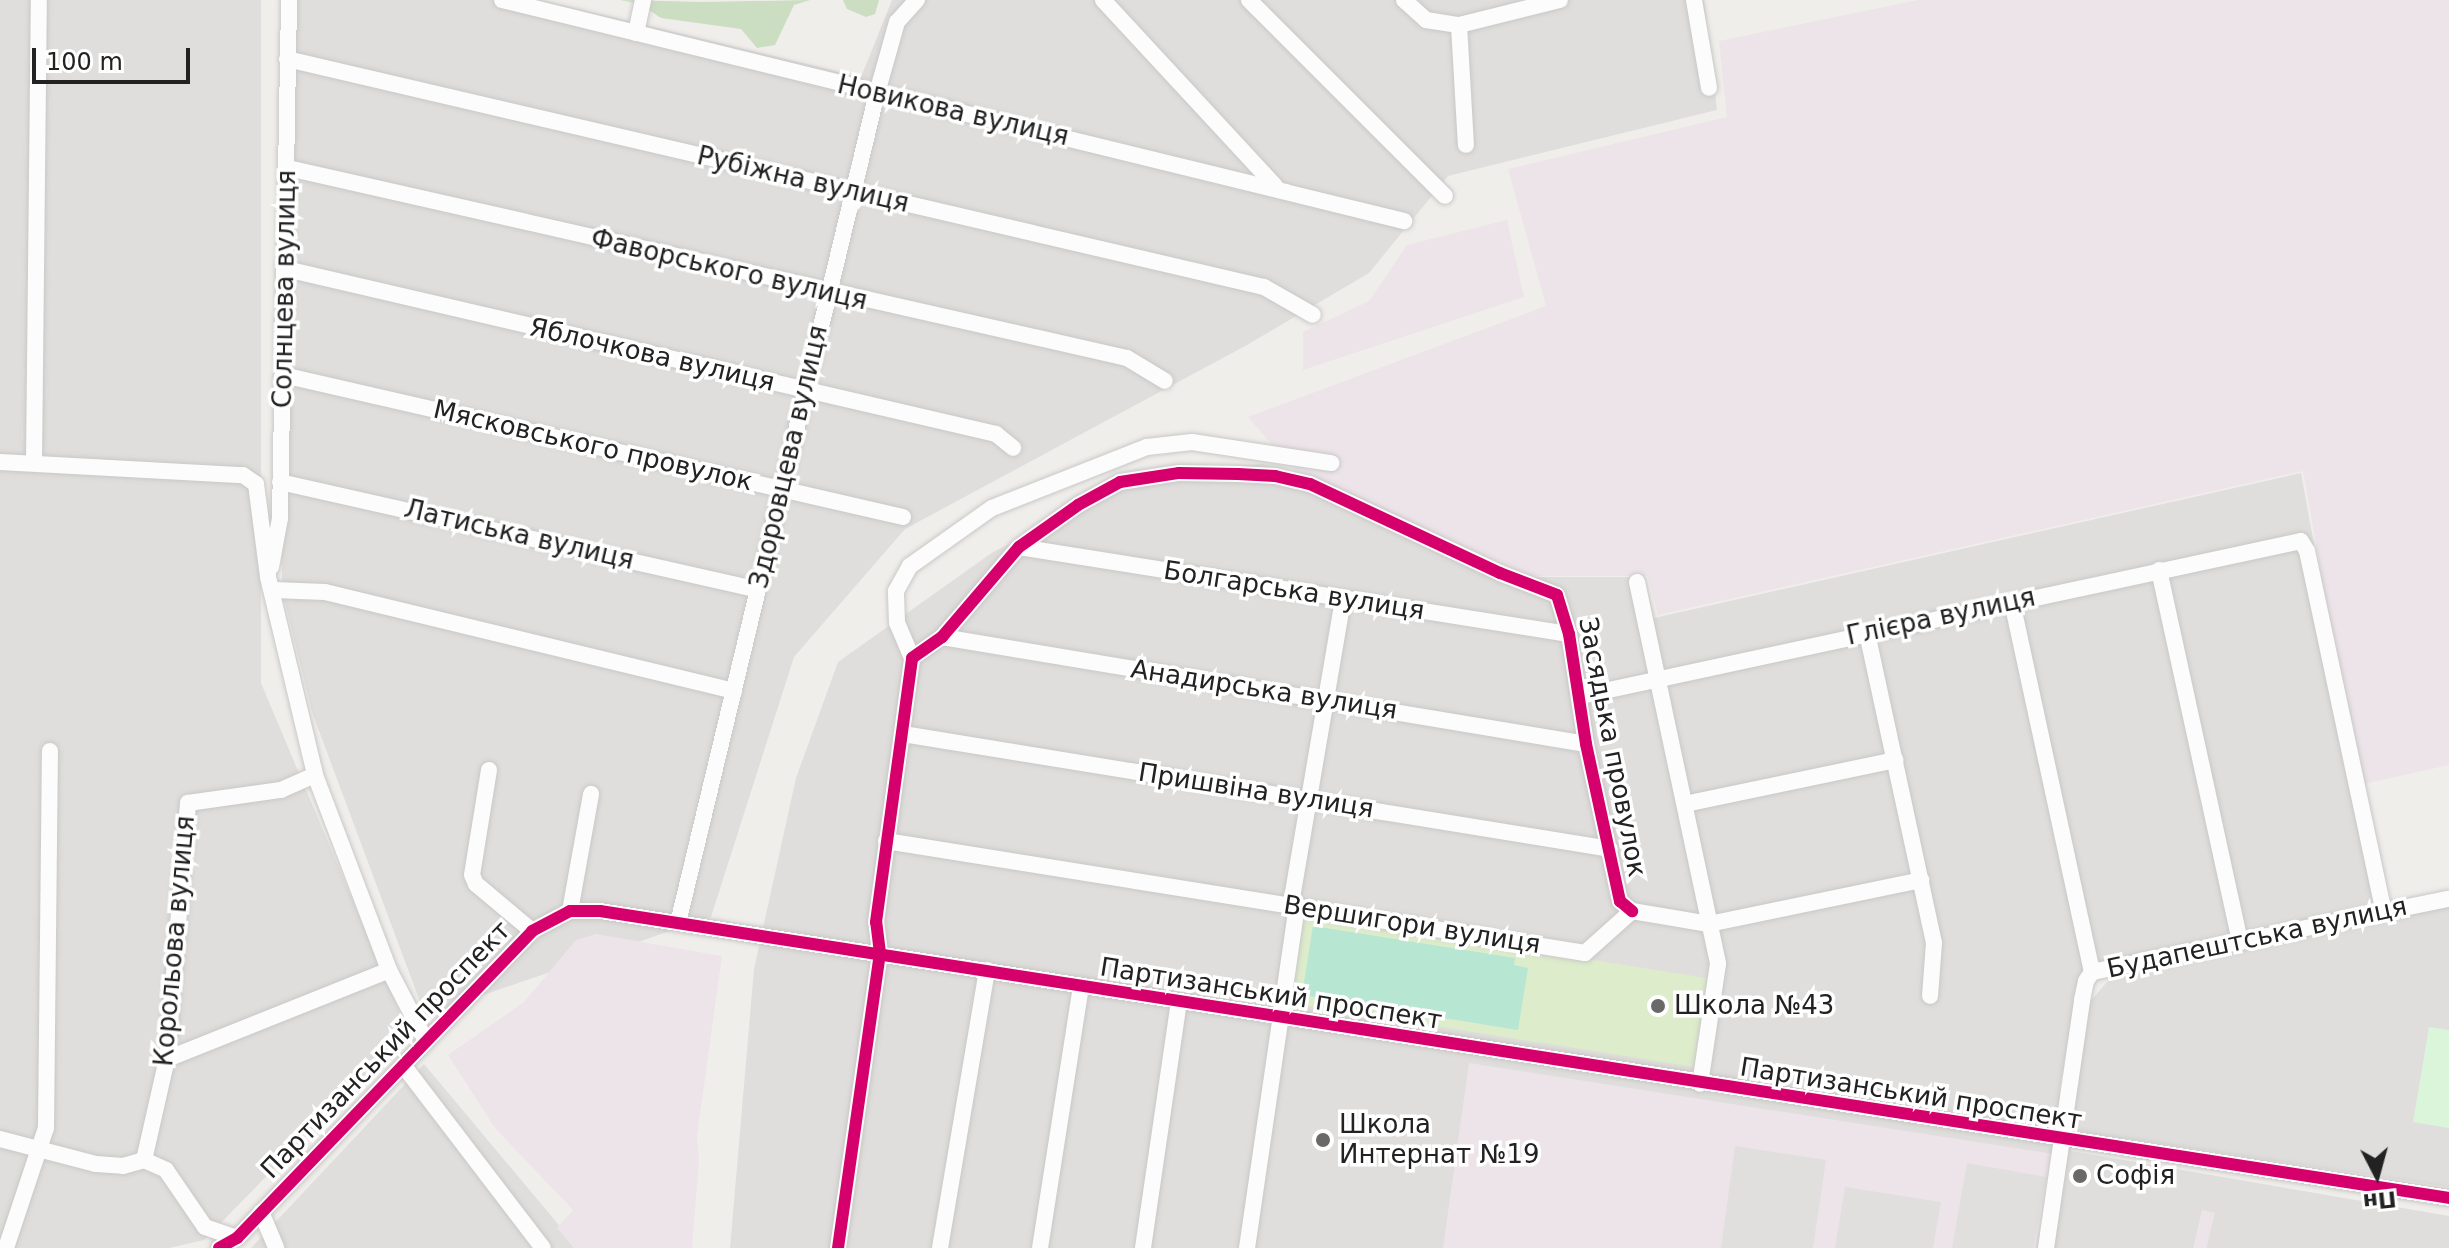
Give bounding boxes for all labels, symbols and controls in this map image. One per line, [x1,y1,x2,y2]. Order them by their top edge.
scale bar [36,32,194,82]
text: 100 m [46,48,123,76]
street label: Новикова вулиця [834,69,1072,153]
street label: Рубіжна вулиця [694,140,912,220]
street label: Солнцева вулиця [267,170,303,408]
street label: Фаворського вулиця [588,223,870,317]
street label: Яблочкова вулиця [526,312,778,398]
street label: Здоровцева вулиця [744,322,834,592]
street label: Мясковського провулок [430,394,756,498]
street label: Латиська вулиця [401,493,637,577]
street label: Болгарська вулиця [1161,555,1427,627]
street label: Глієра вулиця [1844,582,2038,652]
street label: Засядька провулок [1571,614,1653,880]
street label: Анадирська вулиця [1129,654,1399,726]
street label: Пришвіна вулиця [1136,757,1376,825]
street label: Корольова вулиця [148,814,202,1068]
street label: Вершигори вулиця [1281,889,1543,961]
street label: Будапештська вулиця [2104,891,2410,985]
street label: Партизанський проспект [255,915,517,1185]
street label: Партизанський проспект [1098,952,1444,1036]
place label: Школа №43 [1674,990,1834,1022]
marker: Школа №43 [1649,997,1667,1015]
street label: Партизанський проспект [1738,1052,2084,1136]
place label: Школа Интернат №19 [1339,1109,1540,1170]
marker: Школа Интернат №19 [1314,1131,1332,1149]
north arrow [2337,1136,2417,1216]
place label: Софія [2096,1160,2175,1192]
marker: Софія [2071,1167,2089,1185]
text: Пн [2362,1186,2398,1215]

